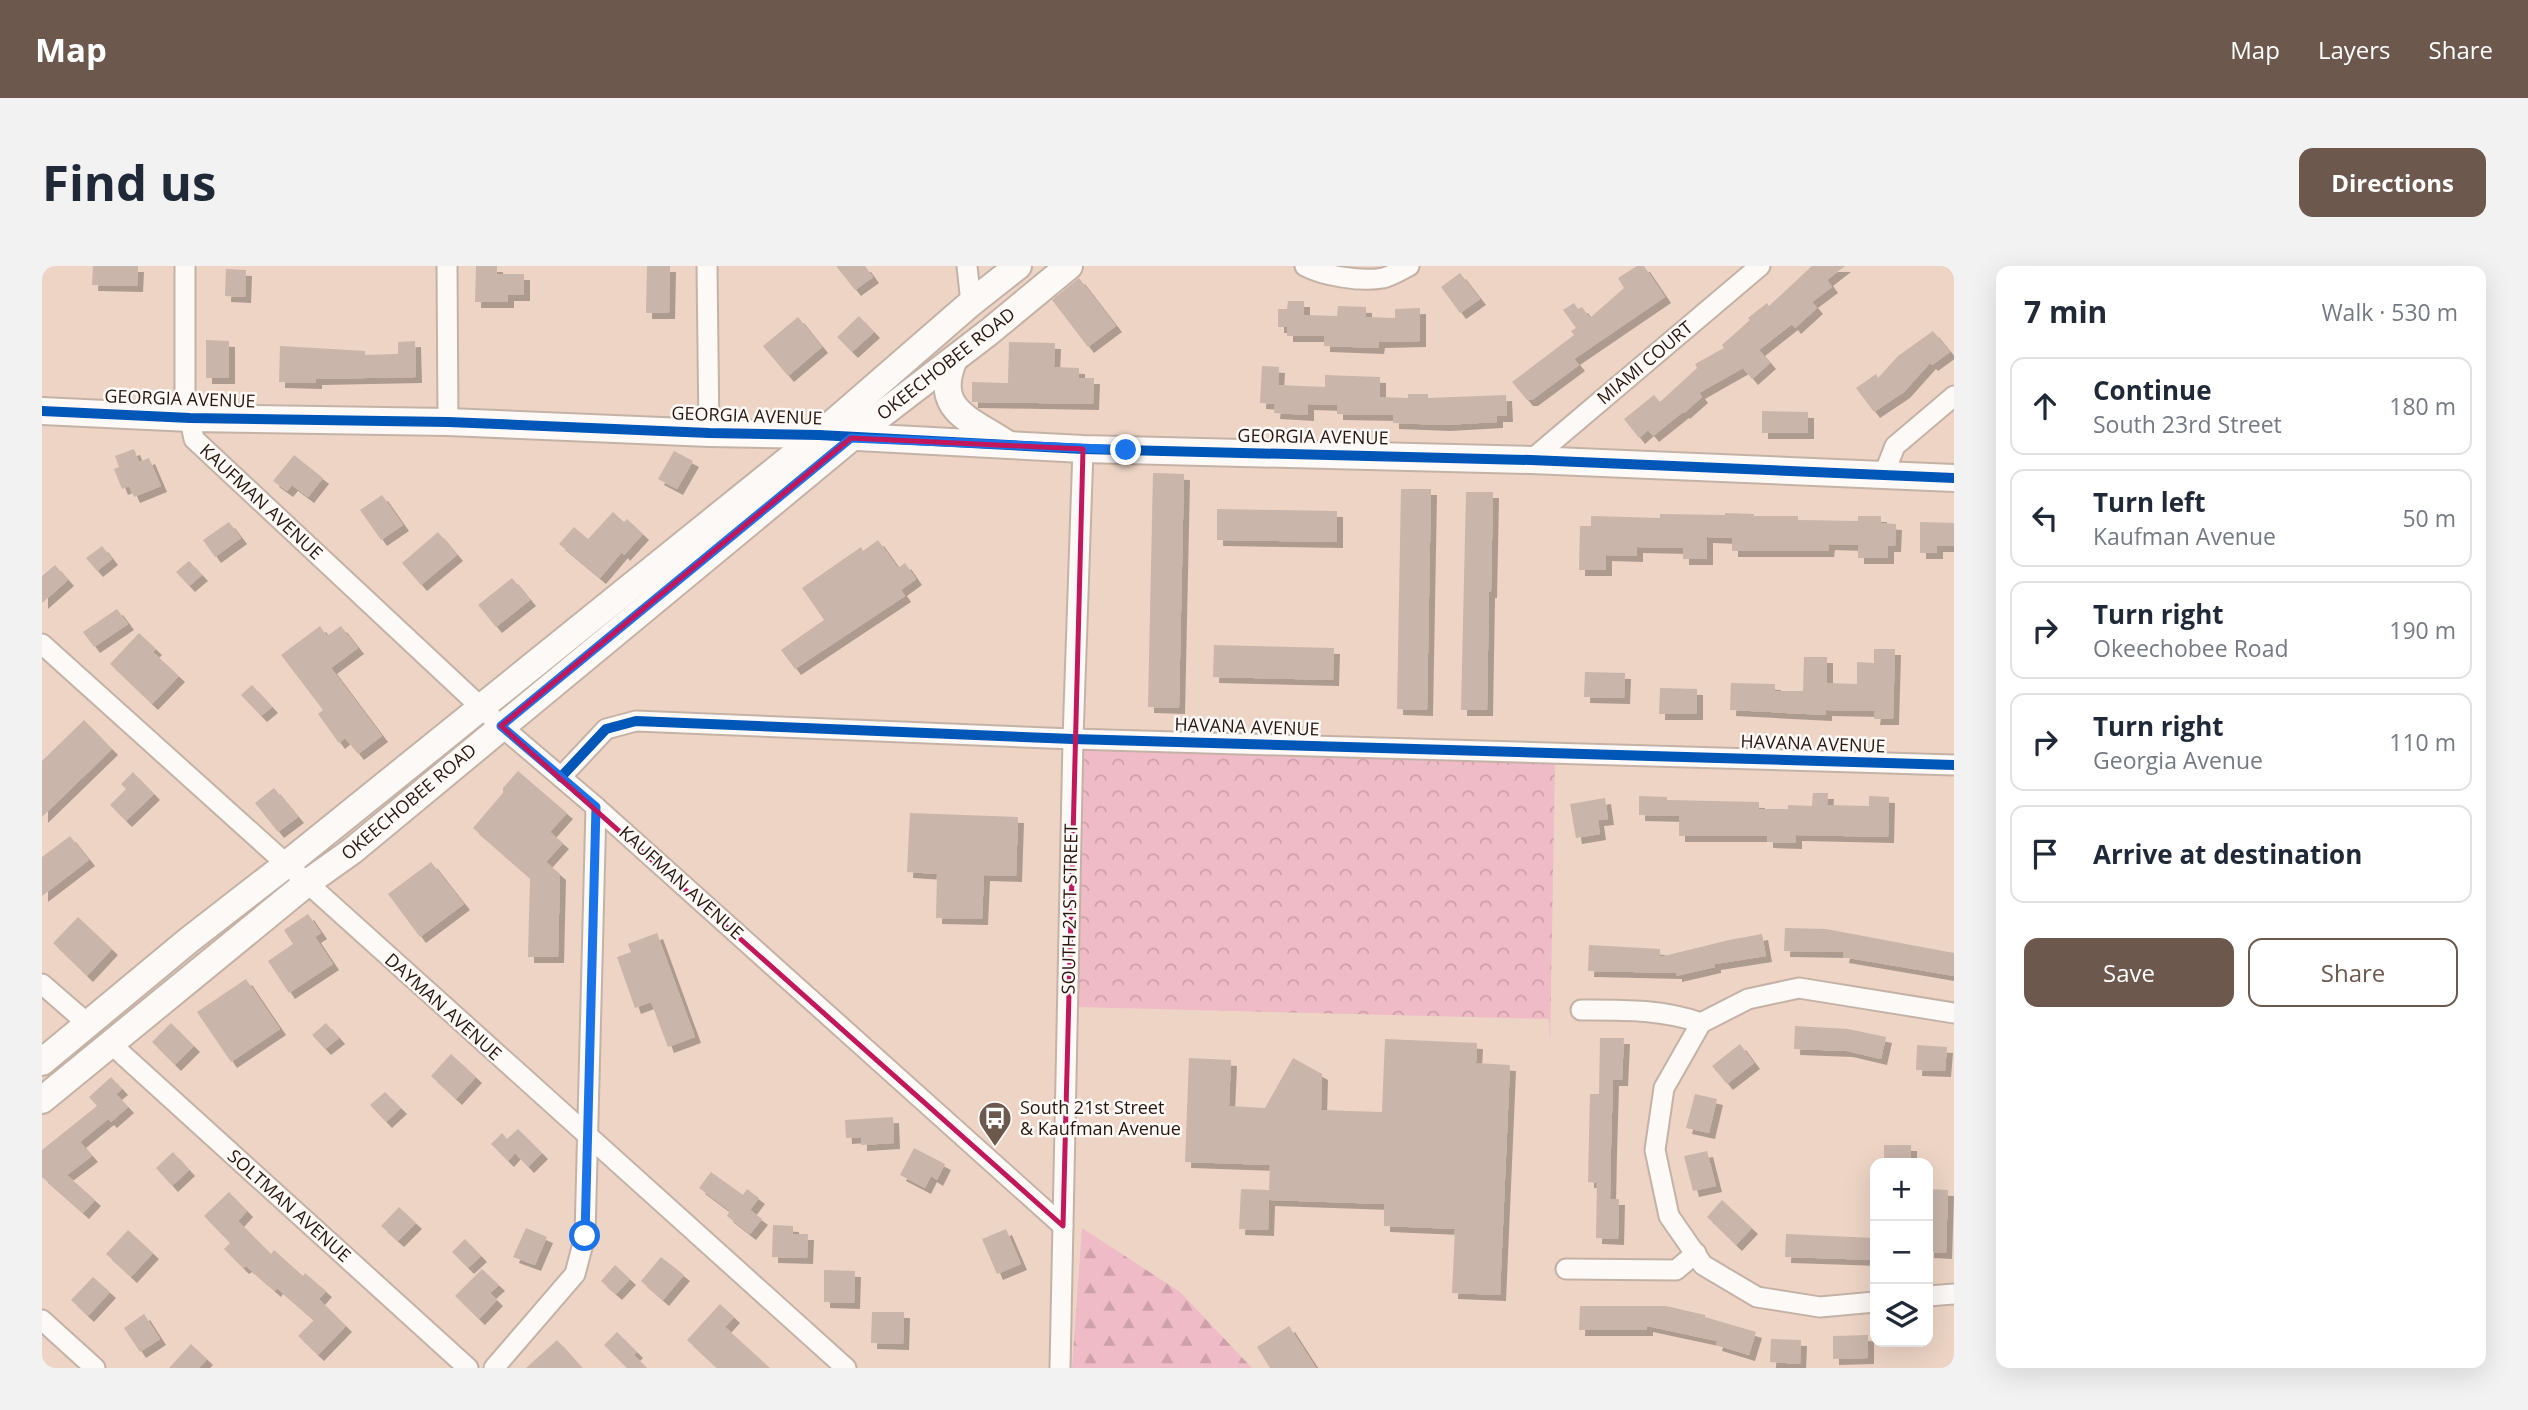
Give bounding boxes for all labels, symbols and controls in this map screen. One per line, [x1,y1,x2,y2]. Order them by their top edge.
text: Map [35,27,107,72]
text: Map [2230,33,2280,66]
text: Layers [2318,33,2391,66]
text: Share [2429,33,2493,66]
button: Directions [2299,148,2486,217]
text: Find us [42,149,216,215]
text: 7 min [2024,291,2107,332]
text: Walk · 530 m [2321,296,2458,328]
street label: OKEECHOBEE ROAD [871,302,1020,425]
street label: MIAMI COURT [1591,315,1697,409]
text: Continue [2093,372,2212,408]
street label: GEORGIA AVENUE [104,383,256,413]
icon: ahead [2026,387,2064,425]
text: 180 m [2389,390,2456,422]
street label: GEORGIA AVENUE [671,400,823,430]
text: South 23rd Street [2093,408,2282,440]
street label: GEORGIA AVENUE [1237,423,1389,449]
route end [1110,434,1141,465]
street label: KAUFMAN AVENUE [195,438,328,564]
text: Turn left [2093,484,2205,520]
icon: left [2026,499,2064,537]
text: 50 m [2402,502,2456,534]
text: Kaufman Avenue [2093,520,2276,552]
text: Turn right [2093,596,2224,632]
icon: right [2026,611,2064,649]
text: 190 m [2389,614,2456,646]
text: Okeechobee Road [2093,632,2289,664]
text: Turn right [2093,708,2224,744]
street label: HAVANA AVENUE [1174,711,1320,741]
icon: right [2026,723,2064,761]
text: 110 m [2389,726,2456,758]
street label: HAVANA AVENUE [1740,728,1886,758]
street label: OKEECHOBEE ROAD [336,738,481,865]
text: Georgia Avenue [2093,744,2263,776]
street label: KAUFMAN AVENUE [614,820,749,945]
street label: SOUTH 21ST STREET [1056,823,1082,995]
icon: arrive [2026,835,2064,873]
text: Arrive at destination [2093,836,2362,872]
button: Save [2024,938,2234,1007]
button: Share [2248,938,2458,1007]
street label: DAYMAN AVENUE [380,947,507,1065]
place label: South 21st Street & Kaufman Avenue [1020,1095,1181,1140]
bus stop icon: South 21st Street & Kaufman Avenue [976,1099,1014,1148]
street label: SOLTMAN AVENUE [223,1144,356,1267]
map controls [1870,1158,1933,1347]
button: + [1870,1158,1933,1221]
route start [569,1220,600,1251]
button: − [1870,1221,1933,1284]
button: layers [1870,1284,1933,1347]

